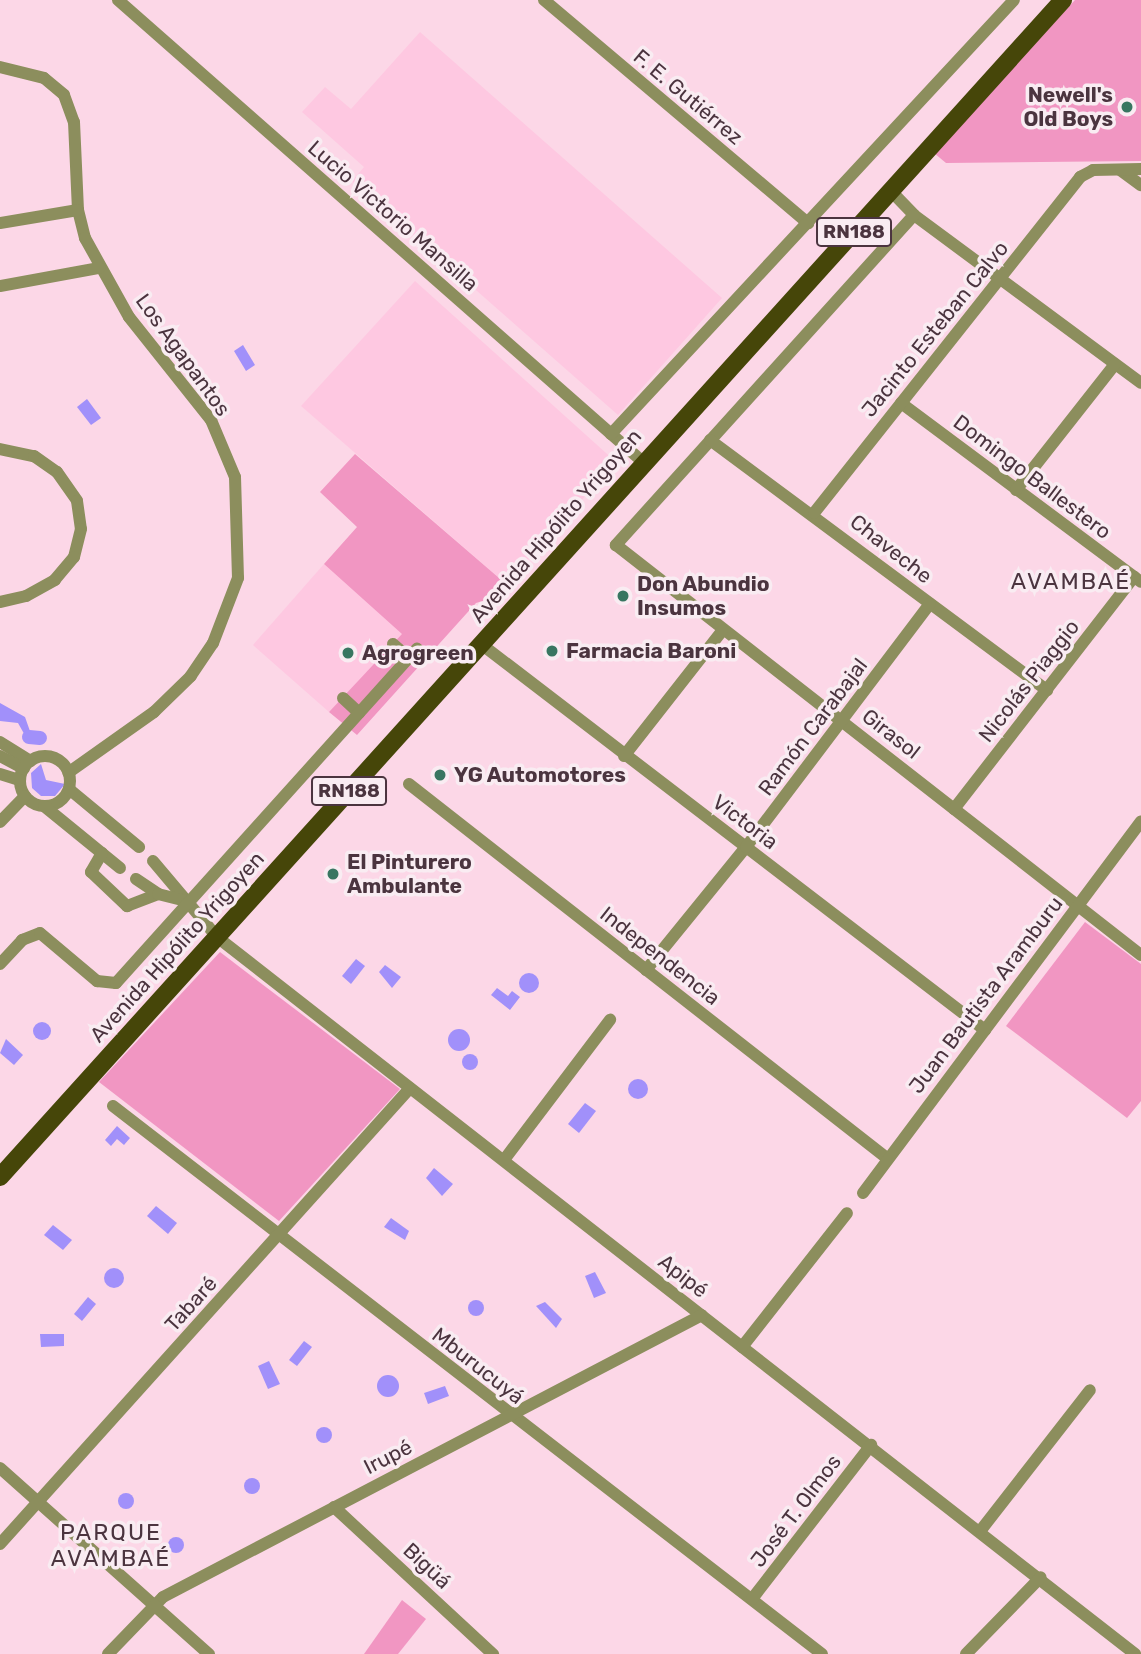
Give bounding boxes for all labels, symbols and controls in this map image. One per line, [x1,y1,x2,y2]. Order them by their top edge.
street label: F. E. Gutiérrez [628,44,748,150]
place label: Newell's Old Boys [1023,82,1113,132]
marker: Newell's Old Boys [1119,99,1135,115]
street label: Lucio Victorio Mansilla [303,135,483,297]
road number: RN188 [816,216,892,248]
street label: Jacinto Esteban Calvo [856,236,1014,422]
street label: Los Agapantos [130,289,236,421]
street label: Domingo Ballestero [948,410,1116,544]
street label: Avenida Hipólito Yrigoyen [465,424,647,628]
street label: Chaveche [845,509,937,589]
district label: AVAMBAÉ [1012,567,1130,595]
place label: Don Abundio Insumos [637,571,770,621]
marker: Don Abundio Insumos [615,588,631,604]
street label: Nicolás Piaggio [973,615,1085,747]
place label: Farmacia Baroni [566,638,736,664]
place label: Agrogreen [362,640,474,666]
marker: Farmacia Baroni [544,643,560,659]
marker: Agrogreen [340,645,356,661]
street label: Ramón Carabajal [753,653,873,801]
street label: Girasol [857,704,925,764]
place label: YG Automotores [454,762,626,788]
marker: YG Automotores [432,767,448,783]
road number: RN188 [310,776,388,806]
street label: Victoria [707,789,783,855]
street label: Avenida Hipólito Yrigoyen [84,846,270,1048]
place label: El Pinturero Ambulante [347,849,472,899]
marker: El Pinturero Ambulante [325,866,341,882]
street label: Juan Bautista Aramburu [904,891,1068,1099]
street label: Independencia [595,901,725,1011]
street label: Apipé [653,1249,713,1303]
street label: Tabaré [160,1271,222,1337]
street label: Mburucuyá [427,1322,529,1410]
street label: Irupé [360,1434,416,1480]
street label: José T. Olmos [745,1450,847,1572]
district label: PARQUE AVAMBAÉ [52,1518,170,1572]
street label: Bigüá [398,1538,456,1594]

